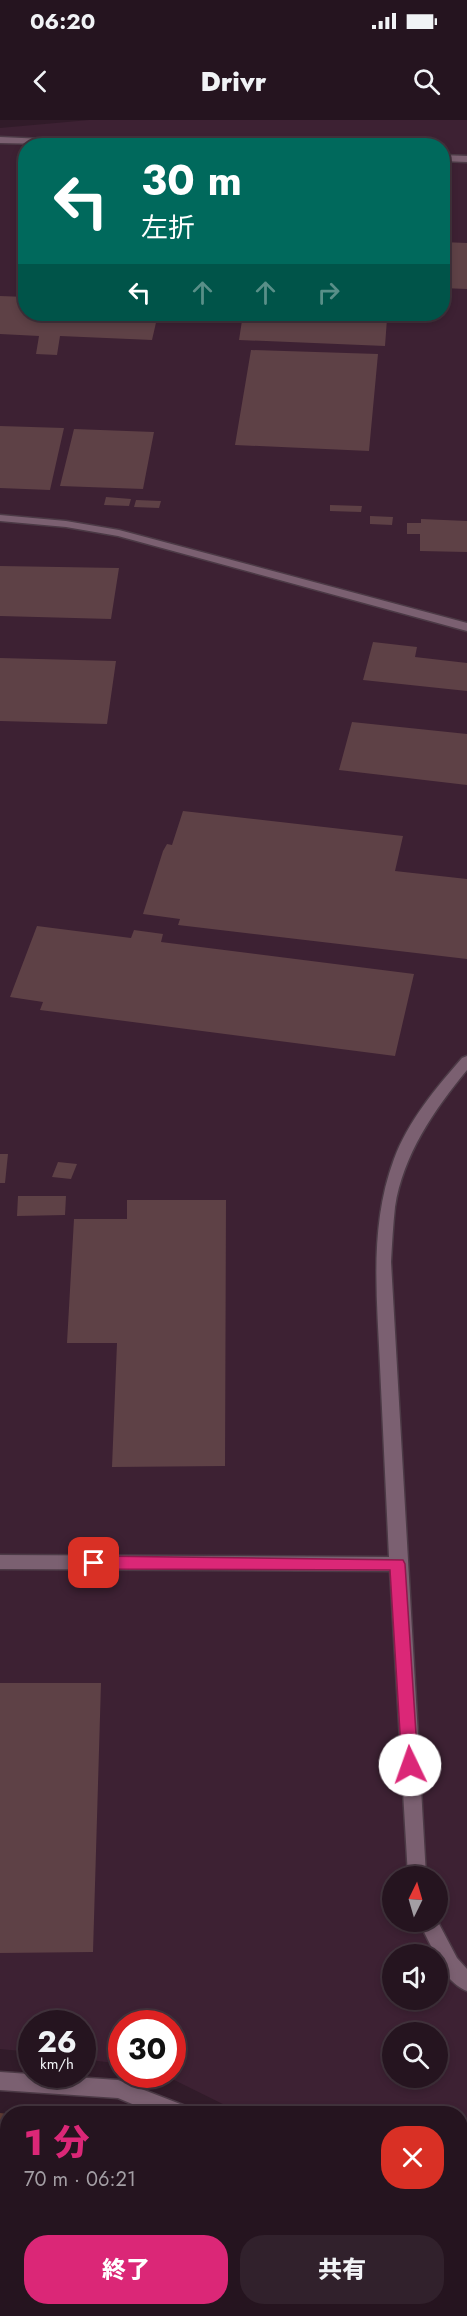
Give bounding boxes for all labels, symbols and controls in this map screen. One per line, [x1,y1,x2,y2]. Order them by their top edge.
text: 06:20 [30,5,95,37]
text: Drivr [200,62,267,101]
icon: back [24,65,57,98]
icon: search [410,65,443,98]
text: 30 m [141,150,242,211]
icon: left [42,162,120,240]
text: 左折 [141,208,195,247]
icon: left [123,276,156,309]
icon: ahead [186,276,219,309]
icon: ahead [249,276,282,309]
icon: right [312,276,345,309]
pin [68,1537,119,1588]
icon: arrive [77,1546,110,1579]
position arrow [378,1733,442,1797]
north arrow [382,1866,448,1932]
map controls [382,1866,448,2088]
button: sound [382,1944,448,2010]
speed limit sign: 30 [108,2010,186,2088]
text: 26 [37,2020,77,2063]
button: search [382,2022,448,2088]
text: km/h [40,2053,74,2075]
text: 1 分 [24,2116,90,2168]
button: close [381,2126,444,2189]
text: 70 m · 06:21 [24,2165,136,2194]
button: 終了 [24,2235,228,2304]
button: 共有 [240,2235,444,2304]

